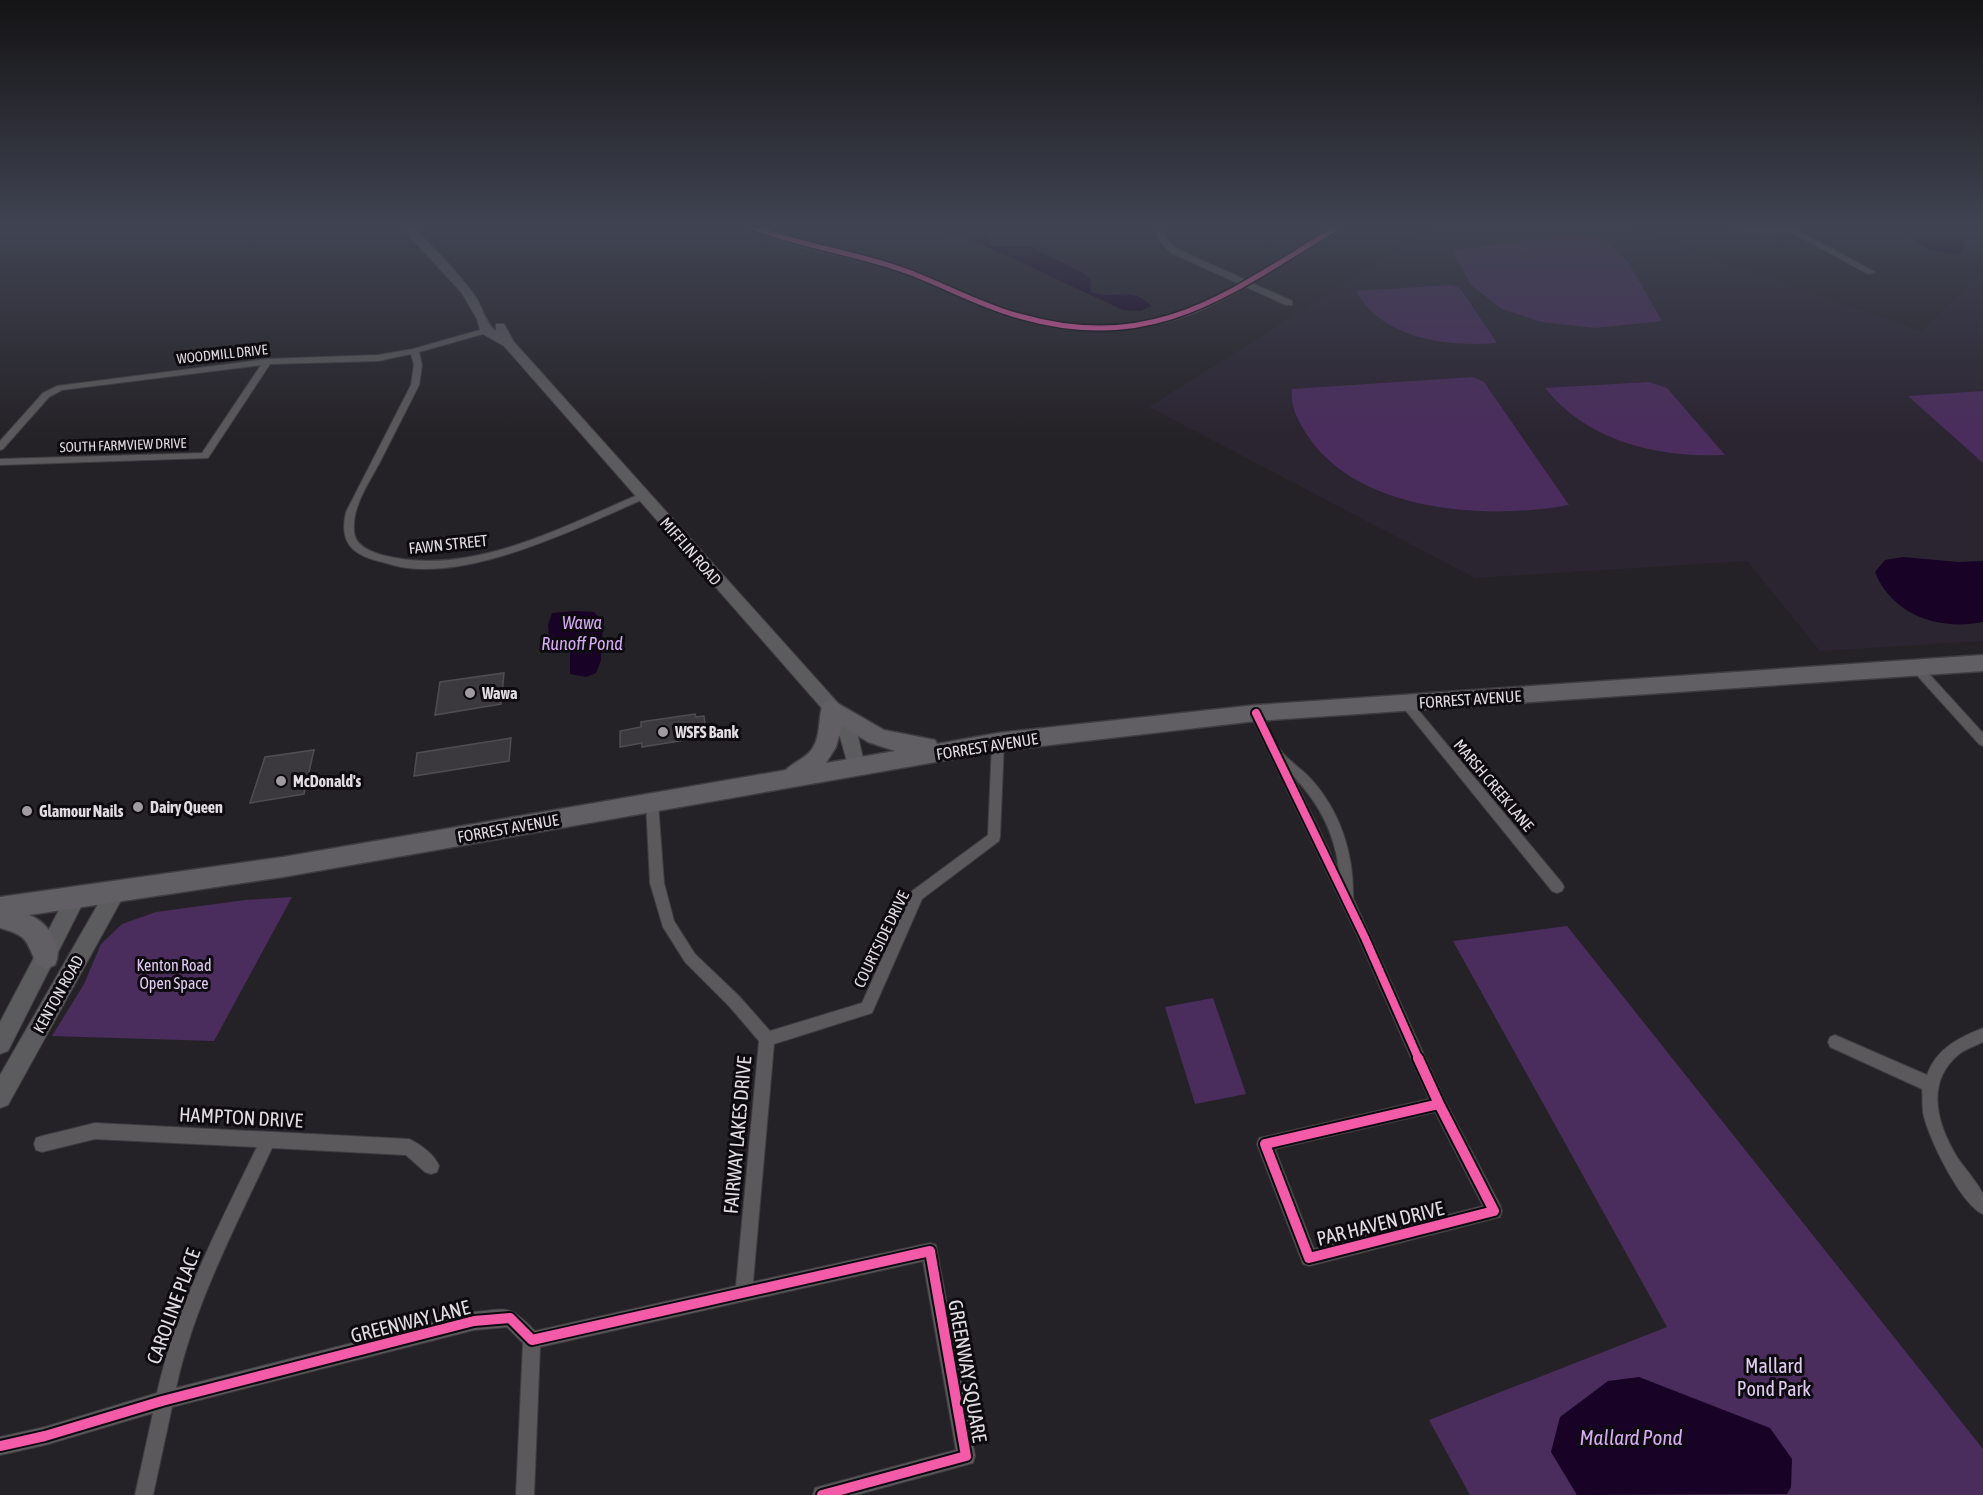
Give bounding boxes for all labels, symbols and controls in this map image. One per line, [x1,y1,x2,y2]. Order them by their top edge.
street label: WOODMILL DRIVE [176,341,268,367]
street label: SOUTH FARMVIEW DRIVE [59,435,187,455]
street label: MIFFLIN ROAD [657,514,725,588]
street label: FAWN STREET [408,531,488,557]
water label: Wawa Runoff Pond [541,612,623,654]
place label: Wawa [481,684,517,702]
marker: Wawa [463,686,477,700]
street label: FORREST AVENUE [1418,686,1522,712]
place label: WSFS Bank [674,723,739,741]
marker: WSFS Bank [656,725,670,739]
street label: FORREST AVENUE [935,729,1039,763]
street label: MARSH CREEK LANE [1450,736,1538,835]
place label: McDonald's [293,772,362,790]
marker: McDonald's [274,774,288,788]
place label: Dairy Queen [150,798,223,816]
marker: Dairy Queen [131,800,145,814]
place label: Glamour Nails [39,802,124,820]
marker: Glamour Nails [20,804,34,818]
street label: FORREST AVENUE [456,810,560,846]
street label: COURTSIDE DRIVE [850,888,912,990]
street label: KENTON ROAD [29,952,87,1036]
park label: Kenton Road Open Space [136,956,212,993]
street label: FAIRWAY LAKES DRIVE [719,1055,755,1215]
street label: HAMPTON DRIVE [179,1102,304,1132]
street label: PAR HAVEN DRIVE [1314,1196,1446,1250]
street label: CAROLINE PLACE [141,1245,205,1367]
street label: GREENWAY LANE [348,1295,472,1347]
street label: GREENWAY SQUARE [944,1298,992,1444]
park label: Mallard Pond Park [1737,1354,1811,1400]
water label: Mallard Pond [1580,1425,1682,1449]

